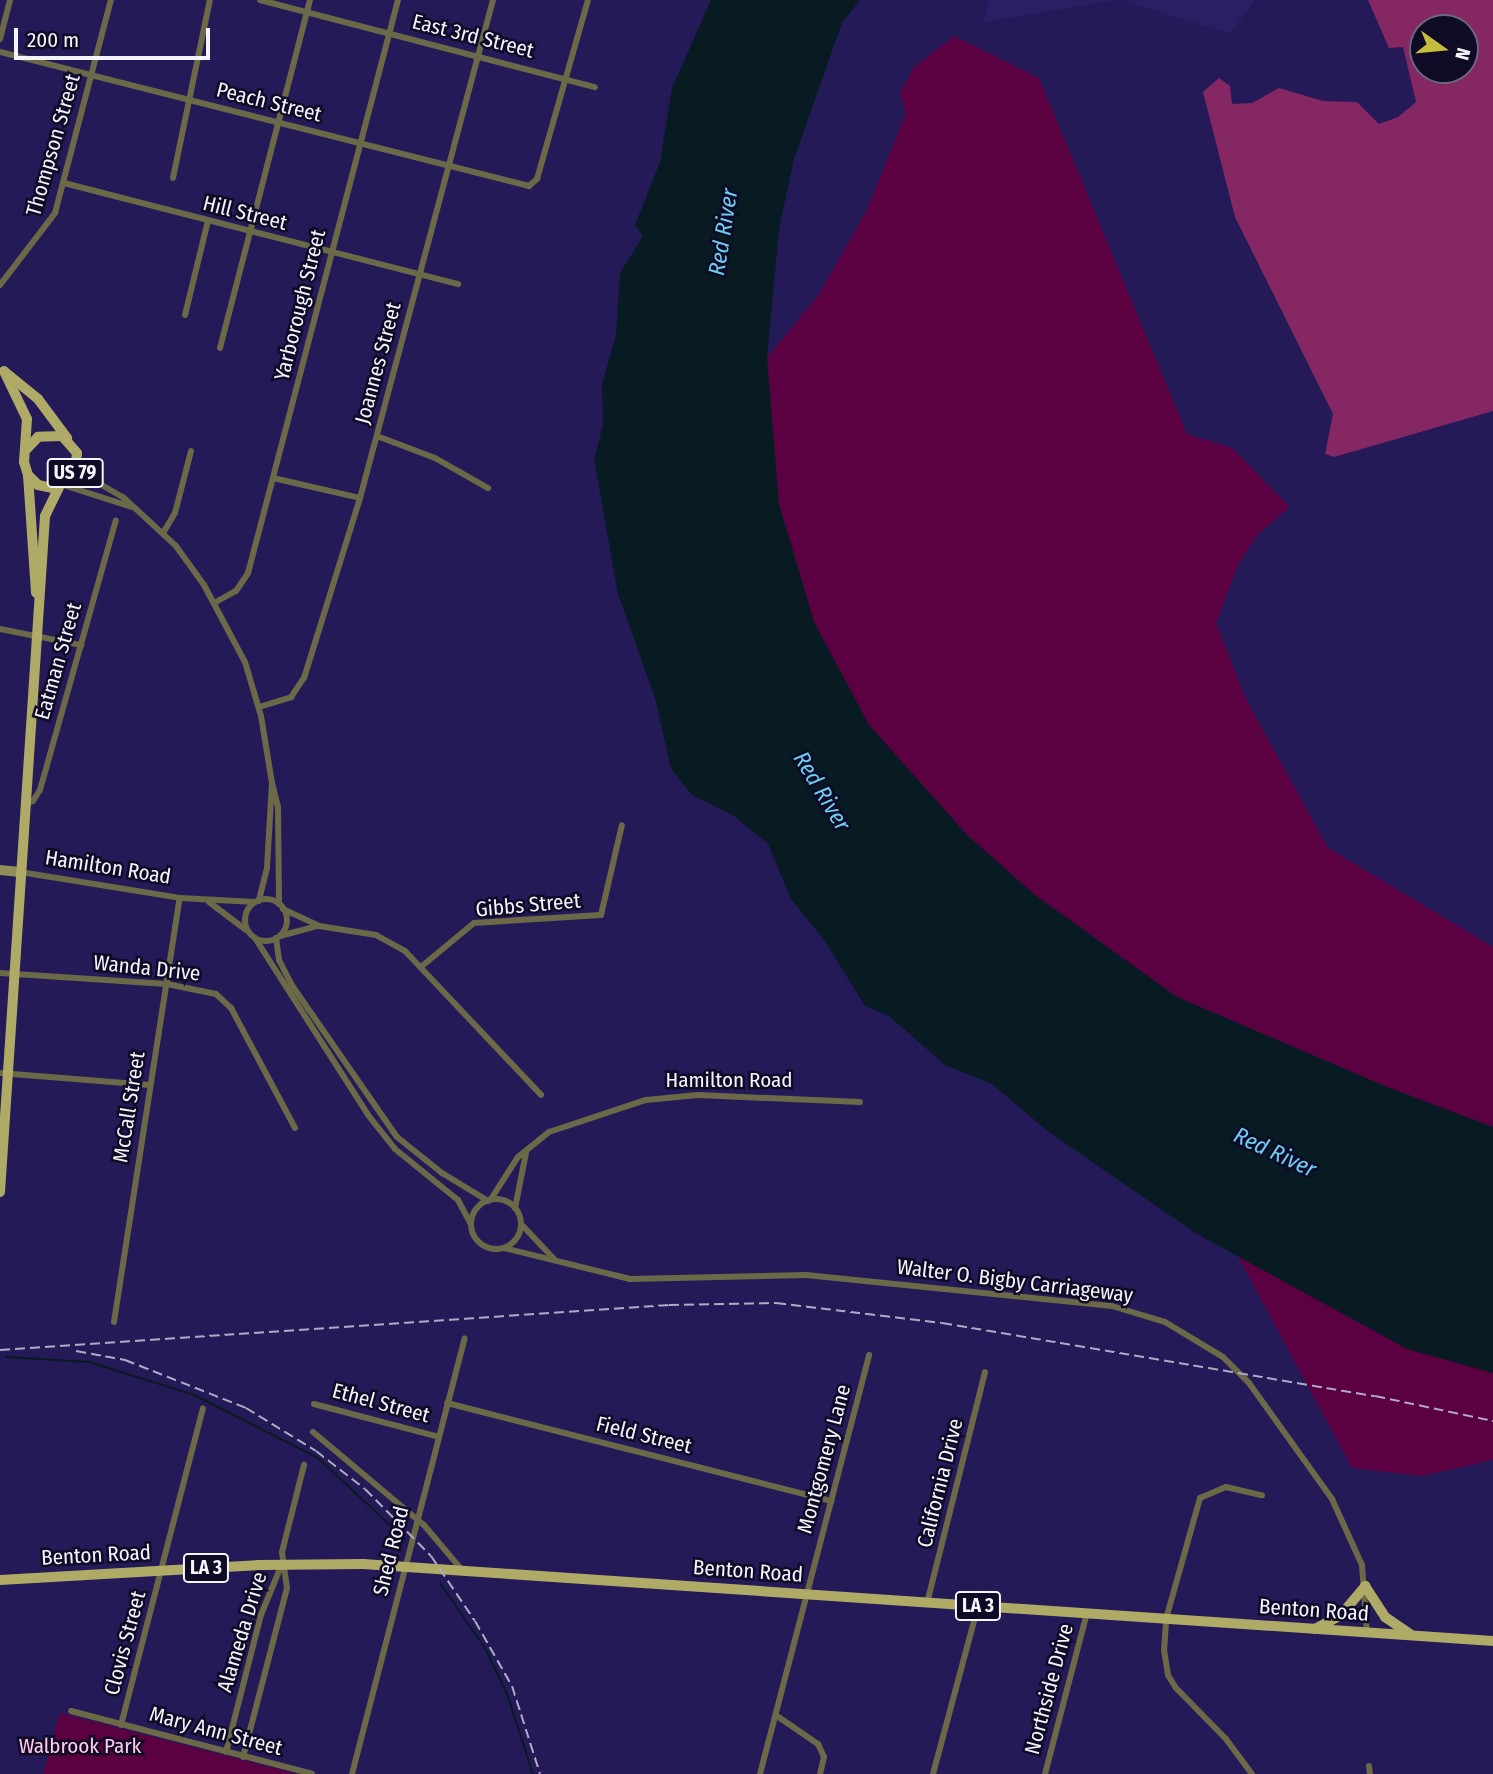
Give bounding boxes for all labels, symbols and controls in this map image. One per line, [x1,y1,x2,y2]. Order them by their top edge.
street label: East 3rd Street [410,9,536,63]
scale bar [18,14,214,58]
north arrow [1409,14,1479,84]
text: 200 m [27,27,79,53]
text: N [1450,46,1475,63]
street label: Thompson Street [21,71,85,219]
street label: Peach Street [214,77,324,127]
water label: Red River [703,187,743,277]
street label: Hill Street [200,190,290,236]
street label: Yarborough Street [269,227,331,383]
street label: Joannes Street [350,299,406,427]
road number: US 79 [45,458,105,488]
street label: Eatman Street [29,599,87,723]
water label: Red River [788,746,856,836]
street label: Hamilton Road [43,845,173,889]
street label: Gibbs Street [474,888,582,922]
street label: Wanda Drive [92,950,202,986]
street label: McCall Street [108,1050,150,1164]
street label: Hamilton Road [665,1067,793,1093]
water label: Red River [1229,1121,1321,1183]
street label: Walter O. Bigby Carriageway [896,1254,1134,1308]
street label: Ethel Street [329,1378,433,1428]
street label: Montgomery Lane [792,1382,856,1536]
street label: Field Street [594,1411,694,1459]
street label: California Drive [912,1416,968,1550]
street label: Shed Road [368,1504,414,1598]
street label: Benton Road [40,1540,152,1570]
road number: LA 3 [182,1552,230,1584]
street label: Benton Road [692,1555,804,1587]
street label: Alameda Drive [212,1569,272,1695]
street label: Clovis Street [99,1588,151,1698]
road number: LA 3 [954,1590,1002,1622]
street label: Benton Road [1258,1594,1370,1626]
street label: Northside Drive [1019,1621,1079,1757]
street label: Mary Ann Street [147,1701,285,1761]
park label: Walbrook Park [19,1733,141,1759]

